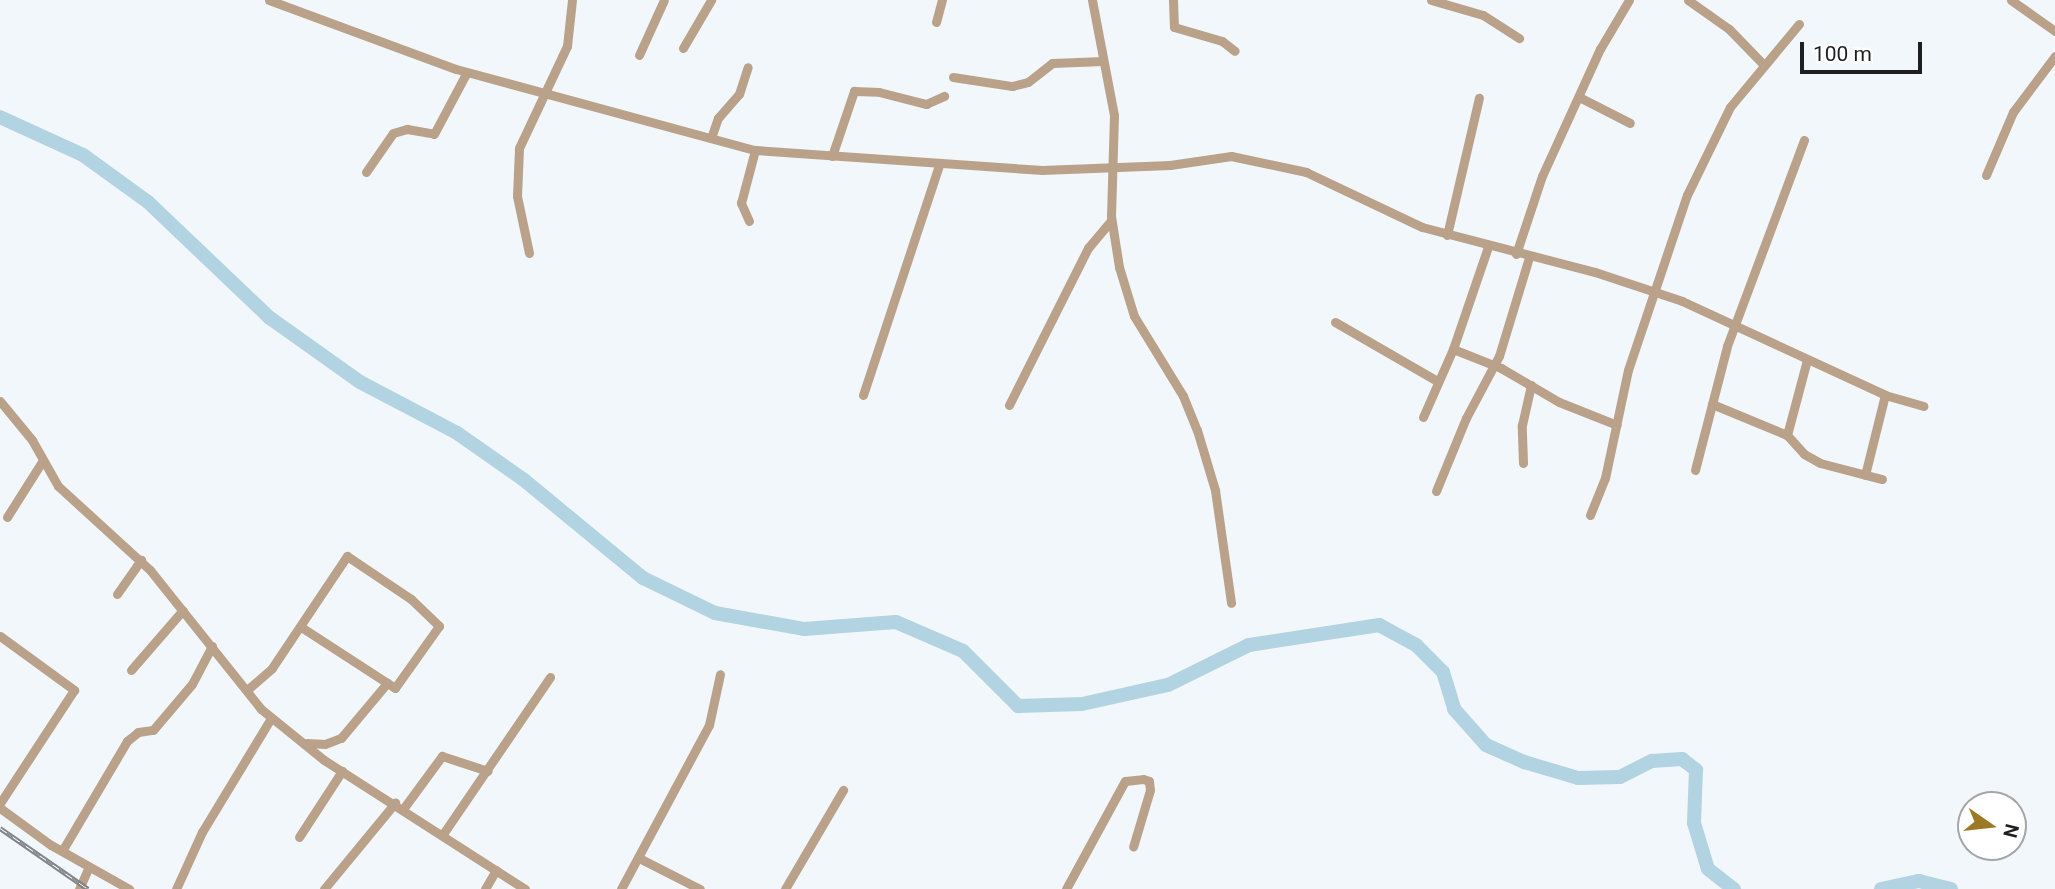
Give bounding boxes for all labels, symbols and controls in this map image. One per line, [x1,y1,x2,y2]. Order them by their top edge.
scale bar [1803,28,1926,72]
text: 100 m [1813,42,1872,66]
north arrow [1957,791,2027,861]
text: N [1998,821,2024,840]

